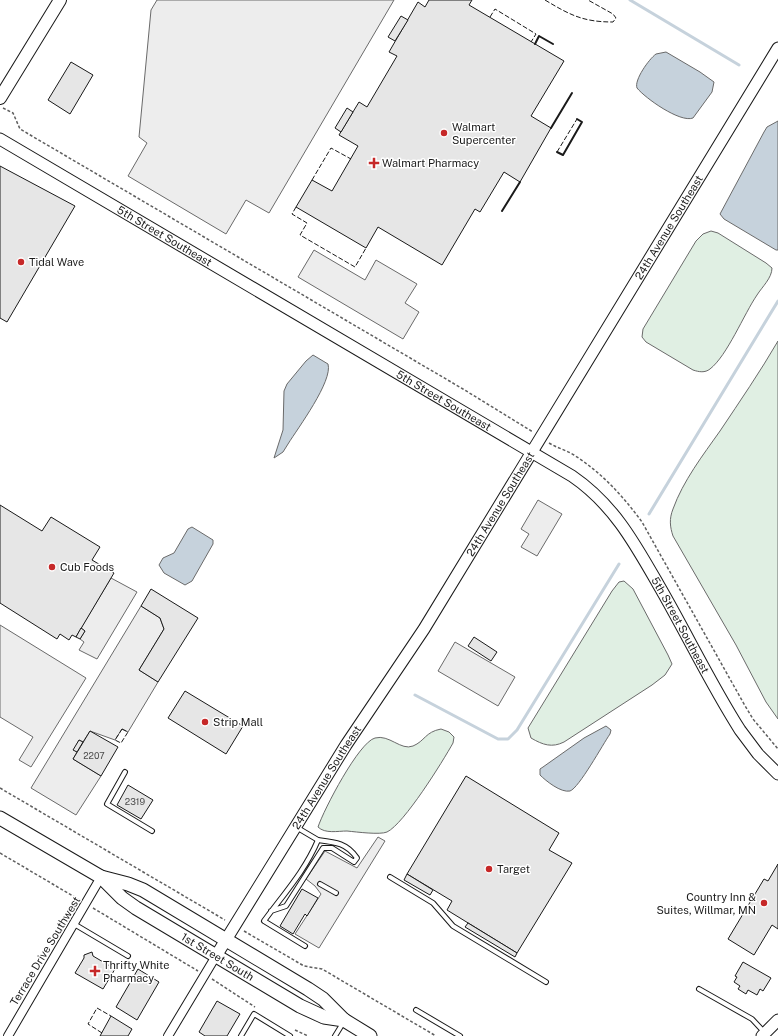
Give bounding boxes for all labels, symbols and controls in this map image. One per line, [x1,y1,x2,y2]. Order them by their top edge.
place label: Walmart Supercenter [452,121,516,146]
marker: Walmart Supercenter [439,128,449,138]
place label: Walmart Pharmacy [382,157,479,169]
marker: Walmart Pharmacy [369,158,379,168]
street label: 24th Avenue Southeast [632,173,705,282]
street label: 5th Street Southeast [115,203,214,268]
place label: Tidal Wave [29,256,84,268]
marker: Tidal Wave [16,257,26,267]
street label: 5th Street Southeast [394,368,493,433]
street label: 24th Avenue Southeast [464,450,536,558]
place label: Cub Foods [60,561,115,573]
marker: Cub Foods [47,562,57,572]
street label: 5th Street Southeast [649,575,712,675]
place label: Strip Mall [213,716,263,728]
marker: Strip Mall [200,717,210,727]
street label: 24th Avenue Southeast [290,723,363,831]
house number: 2207 [83,750,105,761]
house number: 2319 [125,796,146,807]
place label: Target [497,863,530,875]
marker: Target [484,864,494,874]
place label: Country Inn & Suites, Willmar, MN [656,891,756,916]
street label: Terrace Drive Southwest [8,894,82,1008]
marker: Country Inn & Suites, Willmar, MN [759,898,769,908]
street label: 1st Street South [179,931,256,983]
place label: Thrifty White Pharmacy [103,959,169,984]
marker: Thrifty White Pharmacy [90,966,100,976]

